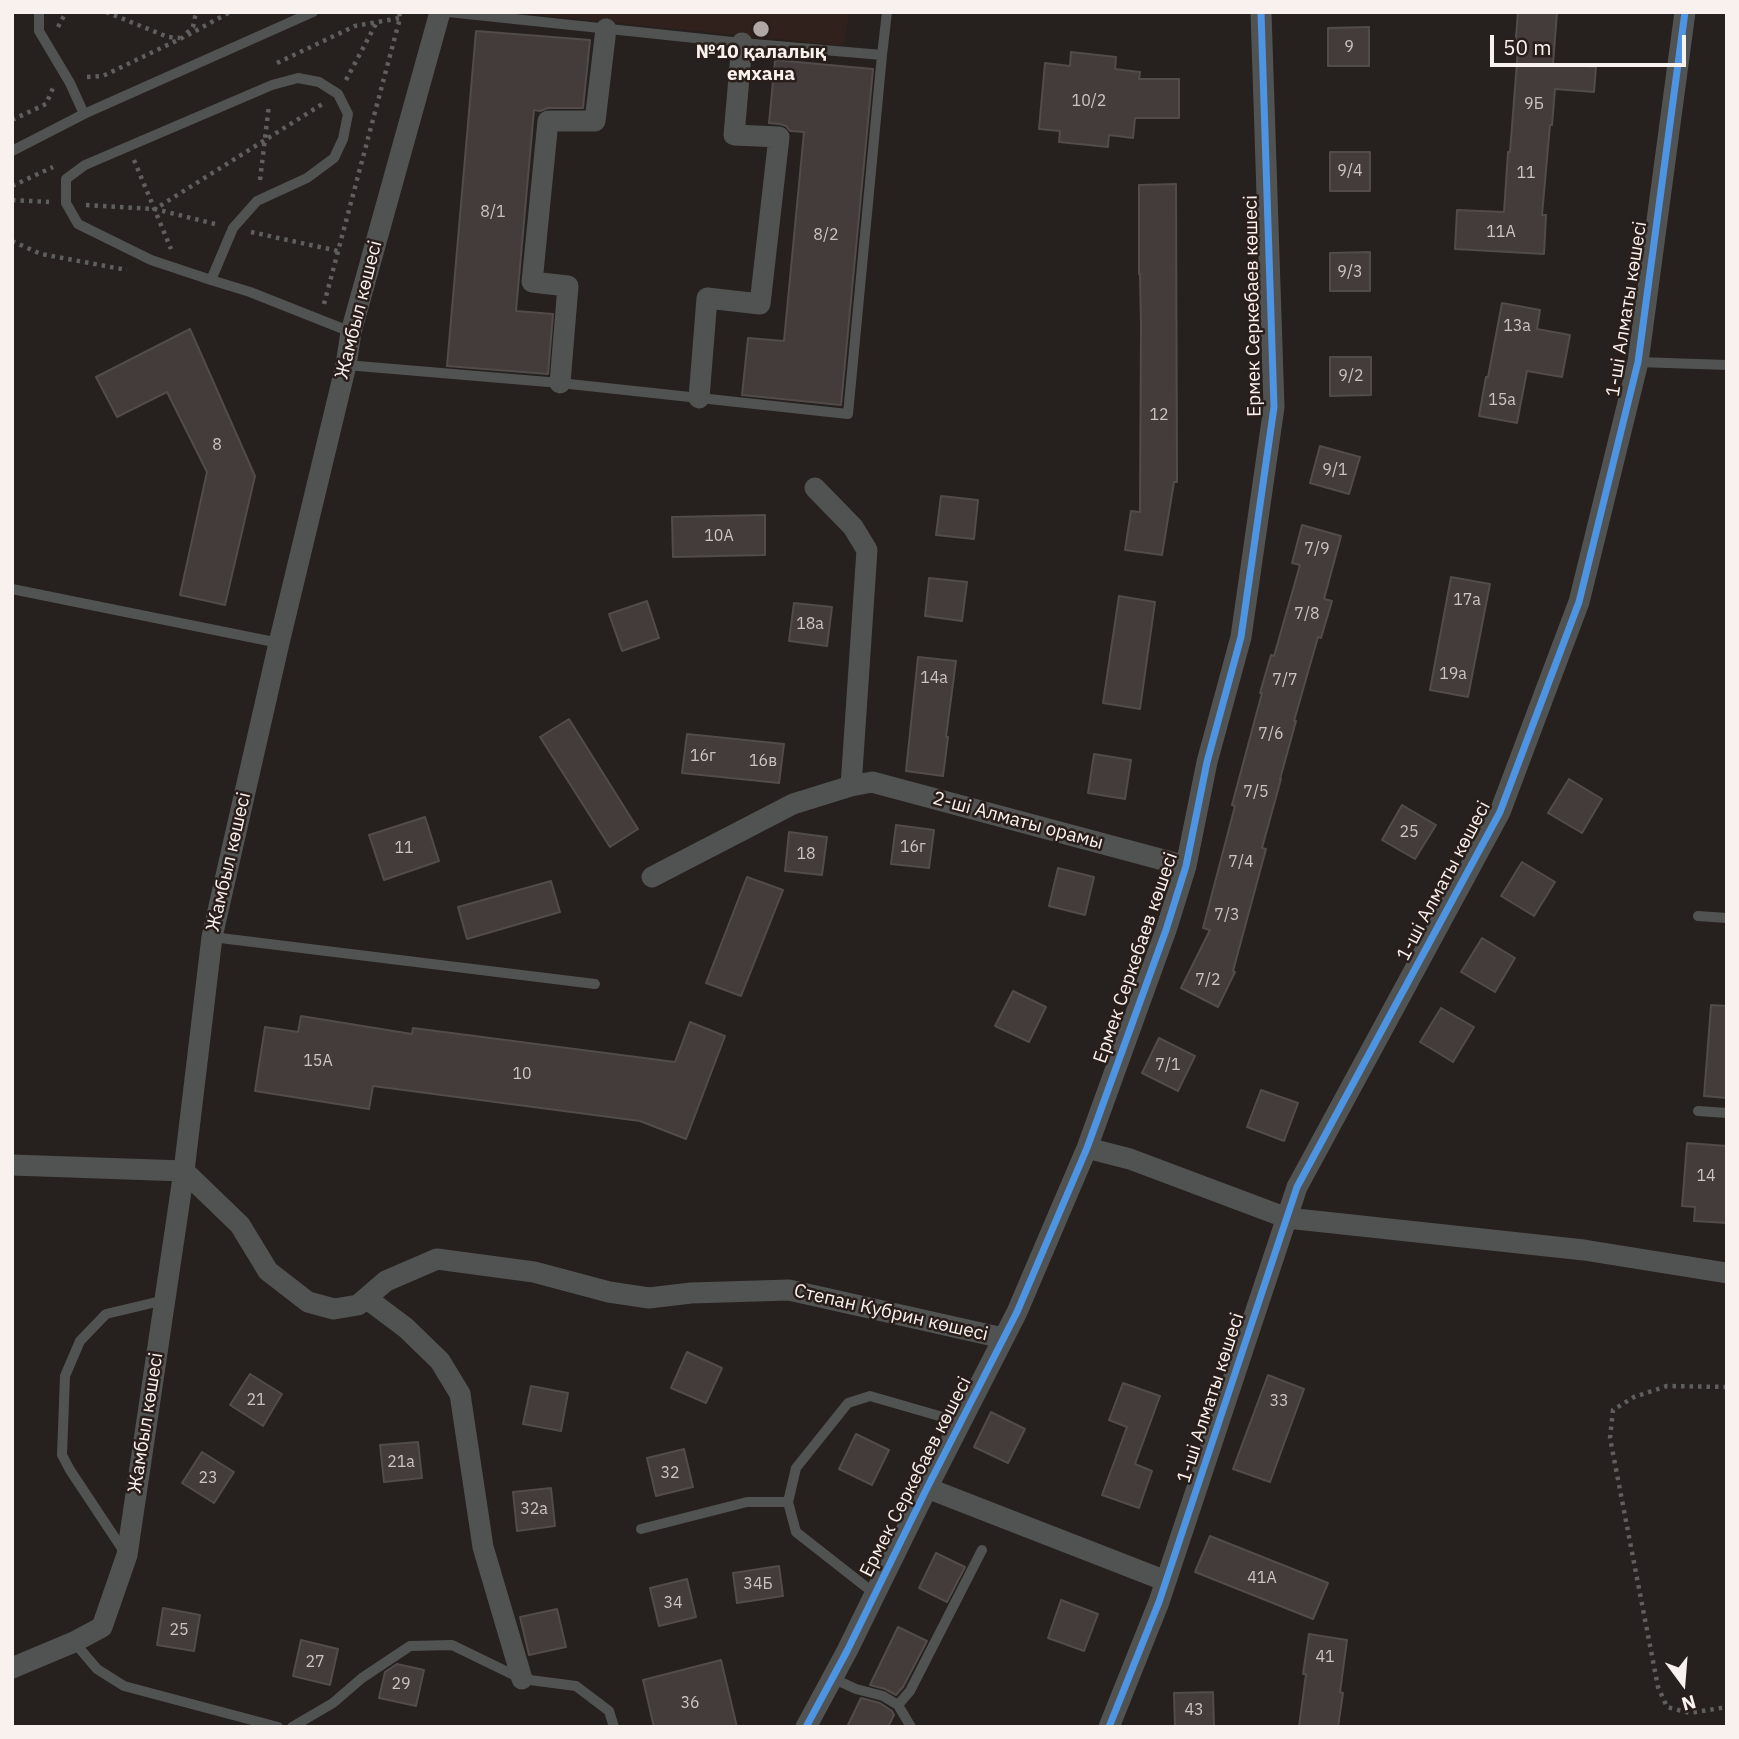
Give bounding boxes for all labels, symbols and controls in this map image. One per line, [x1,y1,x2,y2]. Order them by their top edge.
marker: №10 қалалық емхана [751,19,771,39]
scale bar [1494,21,1690,65]
text: 50 m [1503,33,1552,61]
house number: 9 [1344,37,1354,57]
place label: №10 қалалық емхана [696,42,826,86]
house number: 10/2 [1072,91,1106,111]
house number: 9Б [1524,94,1544,114]
house number: 9/4 [1337,161,1363,181]
house number: 11 [1516,163,1536,183]
street label: Ермек Серкебаев көшесі [1240,195,1266,417]
house number: 8/1 [480,202,506,222]
street label: 1-ші Алматы көшесі [1602,220,1652,398]
house number: 11А [1486,222,1516,242]
house number: 8/2 [813,225,839,245]
street label: Жамбыл көшесі [331,238,387,382]
house number: 9/3 [1337,262,1363,282]
house number: 13а [1503,316,1531,336]
house number: 9/2 [1338,366,1364,386]
house number: 15а [1488,390,1516,410]
house number: 12 [1149,405,1169,425]
house number: 8 [212,435,222,455]
house number: 9/1 [1322,460,1348,480]
house number: 10А [704,526,734,546]
house number: 7/9 [1304,539,1330,559]
house number: 17а [1453,590,1481,610]
house number: 7/8 [1294,604,1320,624]
house number: 18а [796,614,824,634]
house number: 19а [1439,664,1467,684]
house number: 14а [920,668,948,688]
house number: 7/7 [1272,670,1298,690]
house number: 7/6 [1258,724,1284,744]
house number: 16г [690,746,716,766]
house number: 16в [749,751,777,771]
house number: 7/5 [1243,782,1269,802]
street label: 2-ші Алматы орамы [930,787,1106,855]
street label: Жамбыл көшесі [202,790,256,934]
street label: 1-ші Алматы көшесі [1392,797,1496,965]
house number: 25 [1399,822,1419,842]
house number: 16г [900,837,926,857]
house number: 11 [394,838,414,858]
house number: 18 [796,844,816,864]
street label: Ермек Серкебаев көшесі [1089,849,1183,1067]
house number: 7/4 [1228,852,1254,872]
house number: 7/3 [1214,905,1240,925]
house number: 7/2 [1195,970,1221,990]
house number: 15А [303,1051,333,1071]
house number: 7/1 [1155,1055,1181,1075]
house number: 10 [512,1064,532,1084]
house number: 14 [1696,1166,1716,1186]
street label: Степан Кубрин көшесі [792,1280,990,1346]
street label: 1-ші Алматы көшесі [1173,1310,1249,1486]
street label: Жамбыл көшесі [124,1351,168,1495]
street label: Ермек Серкебаев көшесі [856,1373,976,1581]
house number: 21 [246,1390,266,1410]
house number: 33 [1269,1391,1289,1411]
house number: 21а [387,1452,415,1472]
house number: 32 [660,1463,680,1483]
house number: 23 [198,1468,218,1488]
house number: 32а [520,1499,548,1519]
house number: 41А [1247,1568,1277,1588]
house number: 34Б [743,1574,773,1594]
house number: 34 [663,1593,683,1613]
house number: 25 [169,1620,189,1640]
house number: 41 [1315,1647,1335,1667]
north arrow [1648,1648,1718,1718]
house number: 27 [305,1652,325,1672]
house number: 29 [391,1674,411,1694]
text: N [1679,1690,1699,1717]
house number: 36 [680,1693,700,1713]
house number: 43 [1184,1700,1204,1720]

